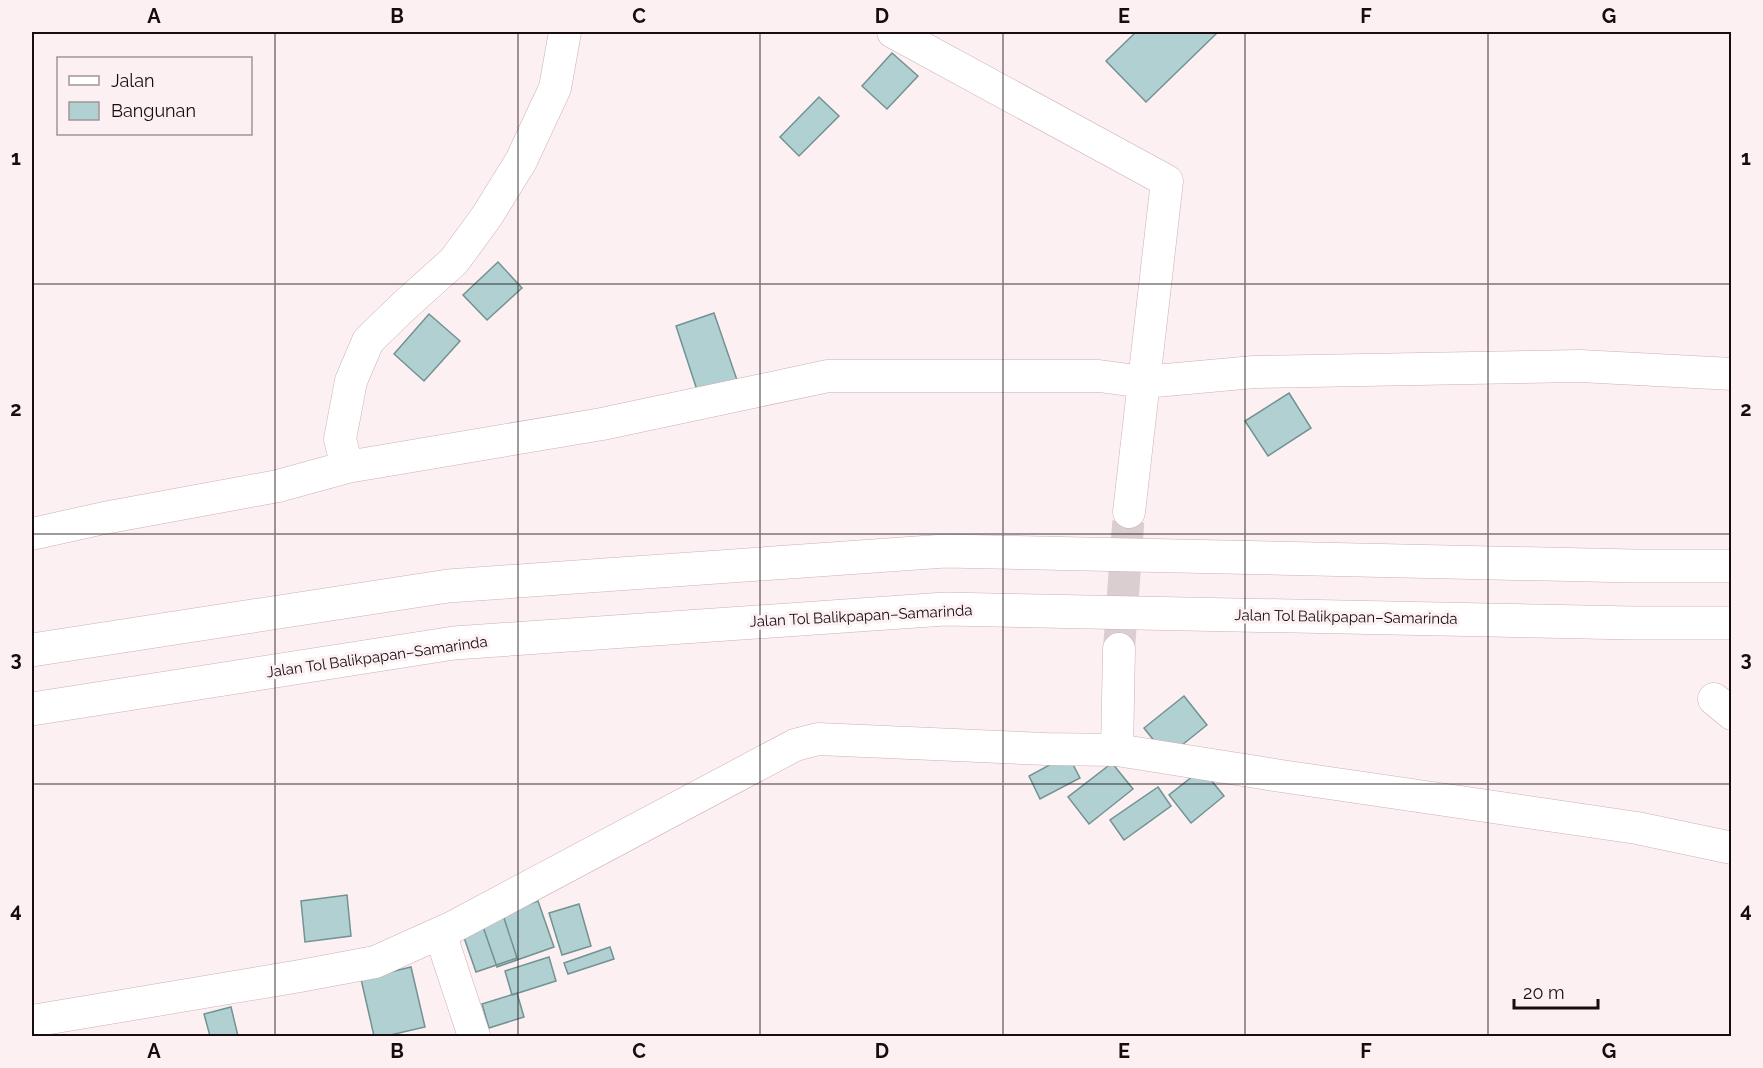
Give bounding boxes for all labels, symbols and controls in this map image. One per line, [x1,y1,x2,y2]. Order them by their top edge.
text: A [147,4,161,28]
text: B [390,4,404,28]
text: C [632,4,646,28]
text: D [875,4,889,28]
text: E [1118,4,1130,28]
text: F [1360,4,1372,28]
text: G [1602,4,1616,28]
legend [57,57,252,135]
text: Jalan [111,70,155,91]
text: Bangunan [111,100,196,121]
text: 1 [11,146,21,170]
text: 1 [1741,146,1751,170]
text: 2 [10,397,22,421]
text: 2 [1740,397,1752,421]
street label: Jalan Tol Balikpapan–Samarinda [749,601,973,631]
street label: Jalan Tol Balikpapan–Samarinda [1234,606,1458,628]
street label: Jalan Tol Balikpapan–Samarinda [265,633,489,681]
text: 3 [10,647,22,671]
text: 3 [1740,647,1752,671]
text: 4 [10,898,22,922]
text: 4 [1740,898,1752,922]
scale bar [1514,972,1598,1010]
text: 20 m [1523,982,1565,1003]
text: A [147,1039,161,1063]
text: B [390,1039,404,1063]
text: C [632,1039,646,1063]
text: D [875,1039,889,1063]
text: E [1118,1039,1130,1063]
text: F [1360,1039,1372,1063]
text: G [1602,1039,1616,1063]

